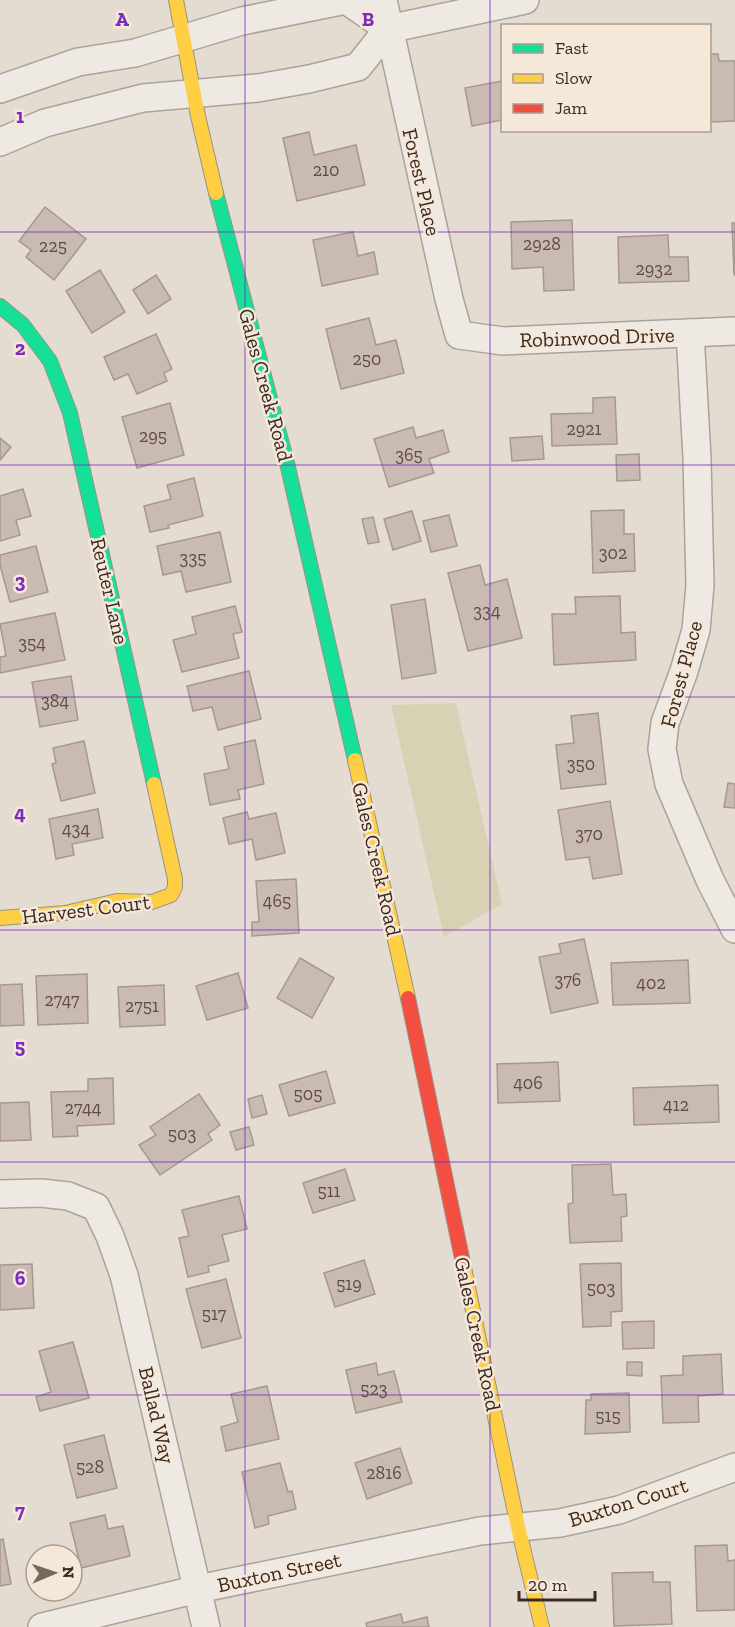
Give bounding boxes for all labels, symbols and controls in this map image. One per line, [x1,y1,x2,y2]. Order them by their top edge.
text: A [115,7,129,31]
text: B [362,7,374,31]
legend [501,24,711,132]
text: Fast [555,37,588,59]
text: Slow [555,67,592,89]
text: Jam [555,97,587,119]
text: 1 [16,104,24,128]
street label: Forest Place [397,126,447,238]
house number: 210 [313,159,339,181]
house number: 2928 [523,233,561,255]
house number: 225 [39,235,67,257]
house number: 2932 [636,258,672,280]
street label: Gales Creek Road [234,306,299,465]
street label: Robinwood Drive [519,322,675,352]
text: 2 [15,336,26,360]
house number: 250 [353,348,381,370]
house number: 2921 [566,418,602,440]
house number: 295 [139,425,167,447]
house number: 365 [395,444,423,466]
street label: Reuter Lane [86,535,134,647]
house number: 302 [599,542,627,564]
house number: 335 [180,547,206,569]
text: 3 [15,569,26,593]
house number: 334 [473,600,501,622]
street label: Forest Place [655,618,707,730]
house number: 354 [18,632,46,654]
house number: 384 [41,690,69,712]
house number: 350 [567,753,595,775]
street label: Gales Creek Road [347,780,407,939]
text: 4 [14,801,26,825]
house number: 434 [62,818,90,840]
house number: 370 [575,823,603,845]
street label: Harvest Court [20,889,152,929]
house number: 465 [263,890,291,912]
house number: 376 [555,969,581,991]
house number: 402 [636,972,666,994]
house number: 2747 [44,989,80,1011]
house number: 2751 [125,995,159,1017]
text: 5 [15,1034,25,1058]
house number: 406 [513,1072,543,1094]
house number: 505 [294,1083,322,1105]
house number: 412 [663,1094,689,1116]
house number: 2744 [65,1097,102,1119]
house number: 503 [168,1123,196,1145]
house number: 511 [317,1180,341,1202]
street label: Gales Creek Road [449,1255,507,1414]
text: 6 [15,1266,26,1290]
house number: 519 [336,1273,362,1295]
house number: 503 [587,1277,615,1299]
house number: 517 [202,1303,227,1325]
street label: Ballad Way [134,1364,180,1466]
house number: 523 [360,1378,388,1400]
house number: 515 [595,1405,621,1427]
house number: 528 [76,1456,104,1478]
house number: 2816 [366,1462,402,1484]
street label: Buxton Court [565,1472,691,1532]
text: 7 [15,1499,25,1523]
north arrow [24,1543,84,1603]
street label: Buxton Street [215,1547,343,1597]
scale bar [519,1564,596,1602]
text: N [59,1566,78,1579]
text: 20 m [528,1574,568,1596]

